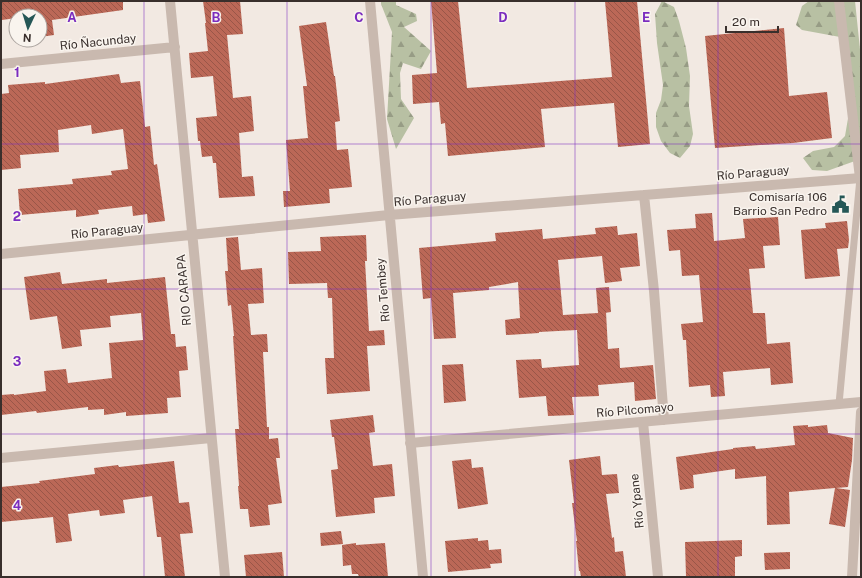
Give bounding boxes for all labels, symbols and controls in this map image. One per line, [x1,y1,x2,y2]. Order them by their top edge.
north arrow [8,8,48,48]
scale bar [726,8,778,34]
text: A [67,10,77,25]
text: B [212,10,221,25]
text: C [354,10,364,25]
text: D [498,10,508,25]
text: E [642,10,650,25]
text: 20 m [732,15,760,29]
street label: Río Ñacunday [59,31,137,53]
text: N [23,32,32,44]
text: 1 [14,65,20,80]
street label: Río Paraguay [716,163,791,183]
street label: Río Paraguay [393,189,468,209]
place label: Comisaría 106 Barrio San Pedro [733,190,827,218]
public building icon: Comisaría 106 Barrio San Pedro [830,194,850,214]
text: 2 [13,209,21,224]
street label: Río Paraguay [70,220,145,242]
street label: RIO CARAPA [174,253,194,326]
street label: Río Tembey [373,257,393,323]
text: 3 [13,354,22,369]
street label: Río Pilcomayo [596,400,675,420]
street label: Río Ypane [627,473,647,529]
text: 4 [13,498,22,513]

